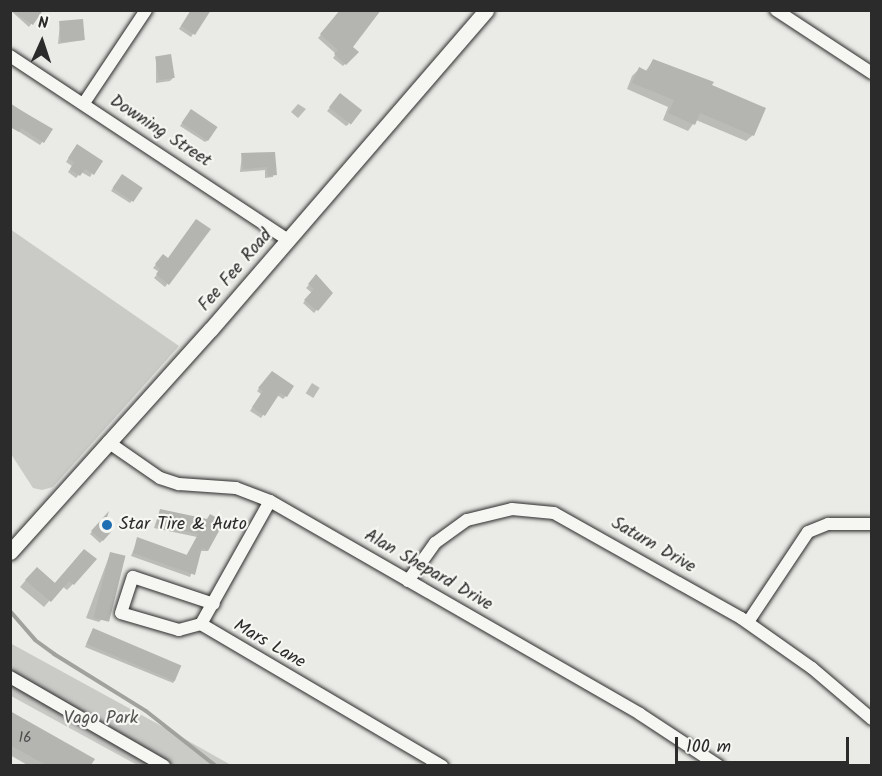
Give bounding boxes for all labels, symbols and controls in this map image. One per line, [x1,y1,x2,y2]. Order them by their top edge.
text: N [37,11,49,36]
north arrow [12,12,72,72]
street label: Downing Street [105,91,215,173]
street label: Fee Fee Road [194,226,278,316]
street label: Saturn Drive [607,513,699,579]
place label: Star Tire & Auto [119,514,247,536]
marker: Star Tire & Auto [100,518,114,532]
street label: Alan Shepard Drive [360,525,496,617]
street label: Mars Lane [229,616,309,674]
park label: Vago Park [64,708,138,730]
scale bar [678,725,852,763]
house number: 16 [18,730,32,748]
text: 100 m [686,733,731,762]

